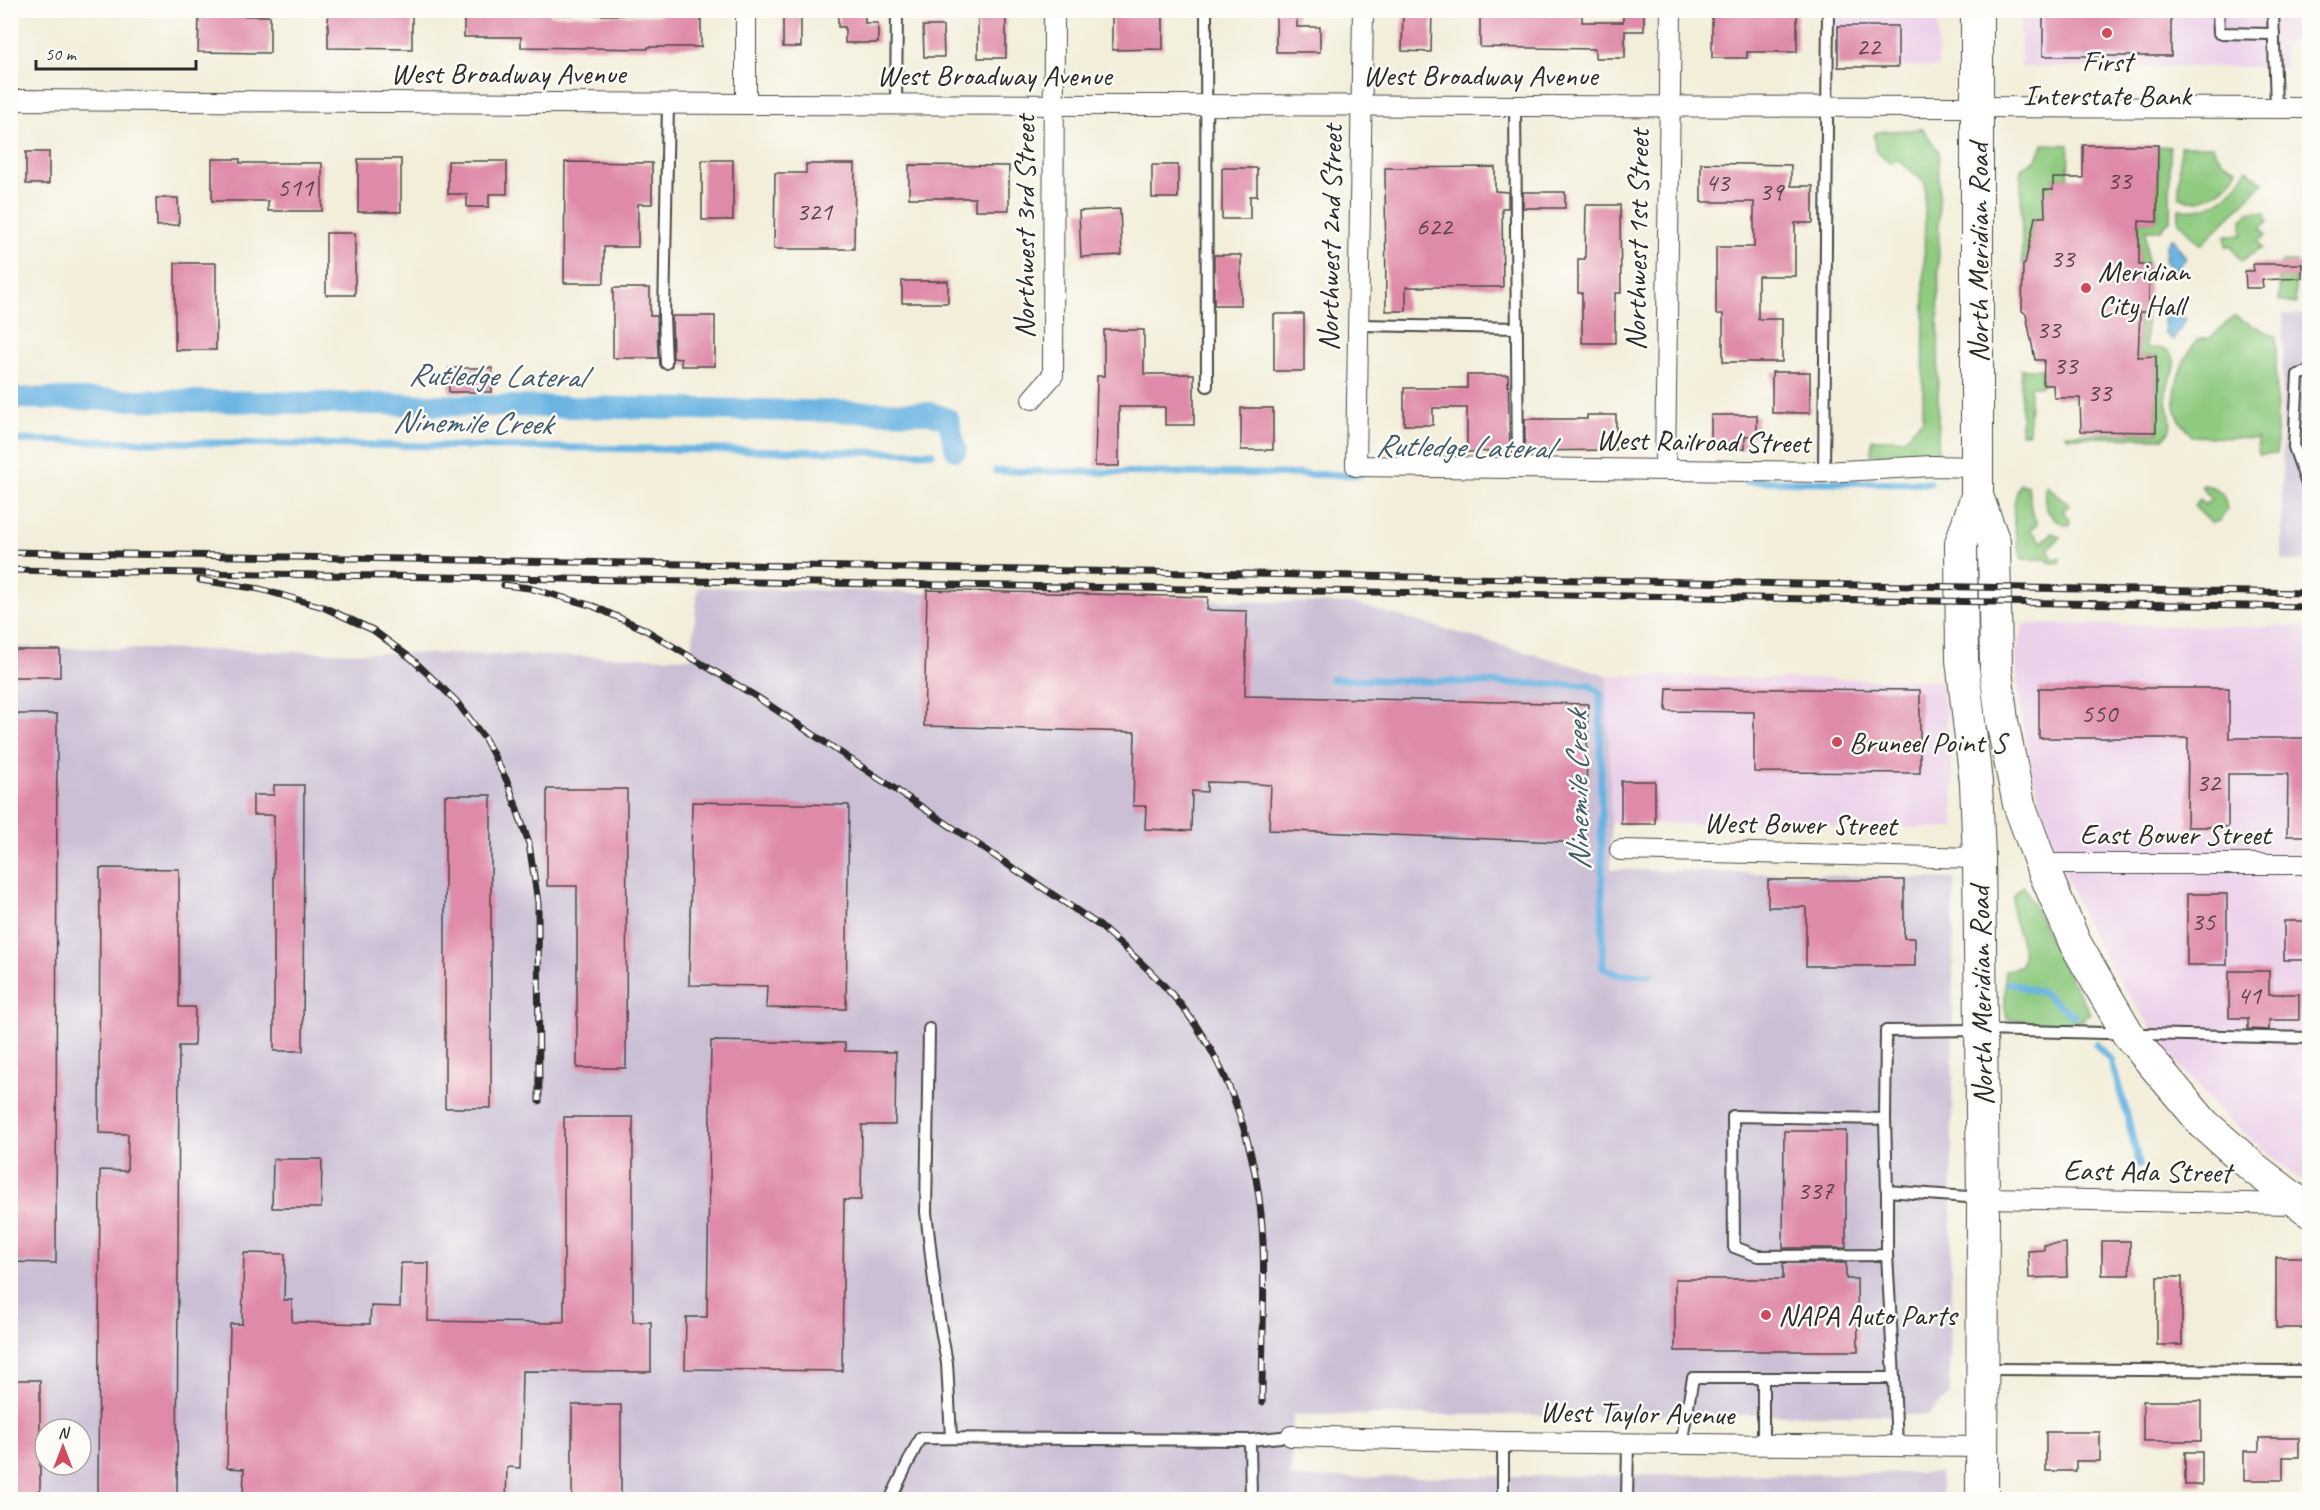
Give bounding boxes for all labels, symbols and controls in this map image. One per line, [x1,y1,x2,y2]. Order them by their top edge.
marker: First Interstate Bank [2100,26,2114,40]
house number: 22 [1856,29,1882,63]
scale bar [36,33,196,71]
place label: First Interstate Bank [2023,42,2193,114]
text: 50 m [45,43,78,65]
street label: West Broadway Avenue [391,54,628,92]
street label: West Broadway Avenue [877,56,1114,94]
street label: West Broadway Avenue [1363,56,1600,94]
street label: Northwest 3rd Street [1005,112,1043,339]
street label: Northwest 2nd Street [1309,121,1351,352]
street label: Northwest 1st Street [1616,126,1658,351]
street label: North Meridian Road [1959,139,1997,363]
house number: 33 [2107,163,2133,197]
house number: 43 [1705,165,1731,199]
house number: 511 [277,170,315,204]
house number: 39 [1759,174,1785,208]
house number: 321 [796,194,834,228]
house number: 622 [1416,209,1454,243]
house number: 33 [2050,241,2076,275]
place label: Meridian City Hall [2098,252,2191,324]
marker: Meridian City Hall [2079,281,2093,295]
house number: 33 [2036,312,2062,346]
house number: 33 [2053,348,2079,382]
water label: Rutledge Lateral [408,353,595,398]
house number: 33 [2087,375,2113,409]
water label: Ninemile Creek [392,401,557,444]
street label: West Railroad Street [1596,420,1813,462]
water label: Rutledge Lateral [1375,424,1562,469]
house number: 550 [2081,696,2119,730]
water label: Ninemile Creek [1556,706,1599,871]
place label: Bruneel Point S [1849,723,2010,761]
marker: Bruneel Point S [1830,735,1844,749]
house number: 32 [2196,765,2222,799]
street label: West Bower Street [1703,803,1900,845]
street label: East Bower Street [2080,815,2273,853]
street label: North Meridian Road [1960,882,2002,1106]
house number: 35 [2191,904,2217,938]
house number: 41 [2237,978,2263,1012]
street label: East Ada Street [2063,1151,2235,1192]
house number: 337 [1797,1173,1835,1207]
place label: NAPA Auto Parts [1778,1296,1959,1334]
marker: NAPA Auto Parts [1759,1308,1773,1322]
street label: West Taylor Avenue [1539,1392,1737,1434]
north arrow [33,1417,93,1477]
text: N [58,1423,71,1443]

